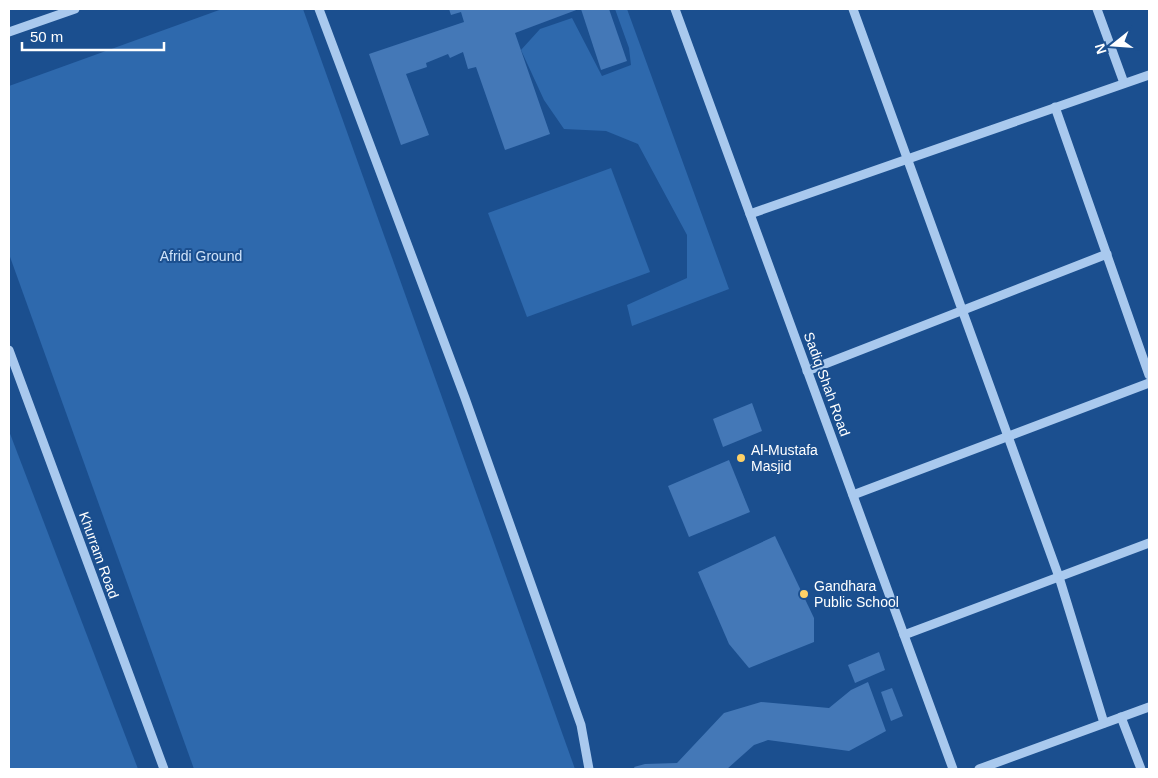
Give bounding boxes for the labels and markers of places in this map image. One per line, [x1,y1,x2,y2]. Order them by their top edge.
place label: Al-Mustafa Masjid [751,442,818,474]
marker: Al-Mustafa Masjid [735,452,747,464]
place label: Gandhara Public School [814,578,899,610]
marker: Gandhara Public School [798,588,810,600]

